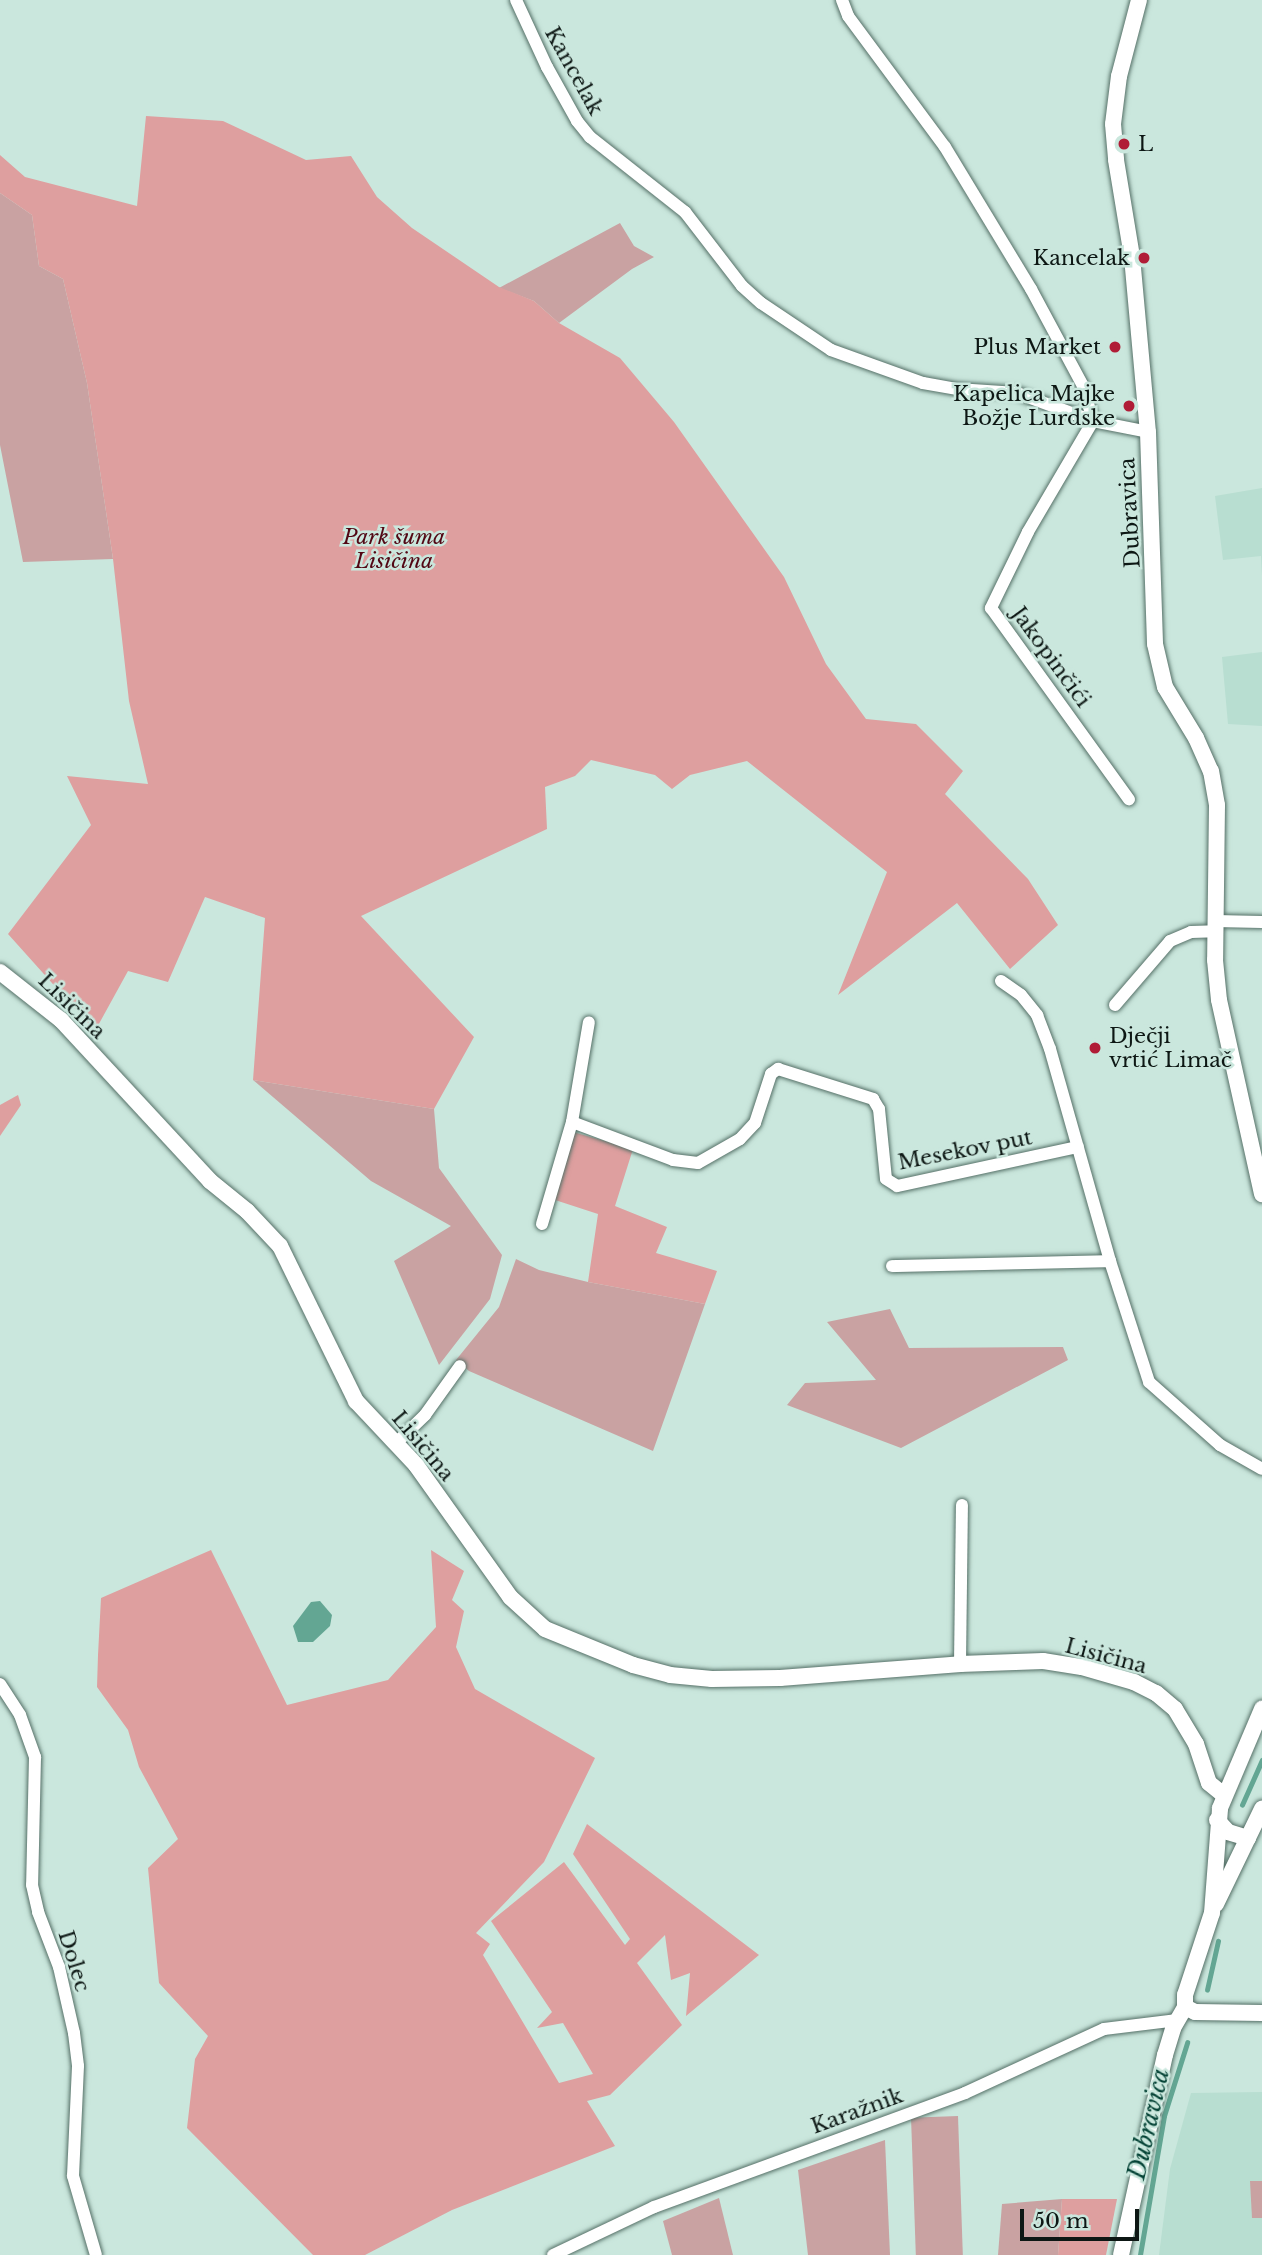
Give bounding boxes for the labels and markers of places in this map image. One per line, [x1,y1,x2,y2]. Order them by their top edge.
place label: L [1138,131,1153,157]
marker: L [1116,136,1132,152]
place label: Kancelak [1033,245,1130,271]
marker: Kancelak [1136,250,1152,266]
place label: Plus Market [973,334,1101,360]
marker: Plus Market [1107,339,1123,355]
place label: Kapelica Majke Božje Lurdske [953,381,1115,431]
marker: Kapelica Majke Božje Lurdske [1121,398,1137,414]
place label: Dječji vrtić Limač [1109,1023,1232,1073]
marker: Dječji vrtić Limač [1087,1040,1103,1056]

